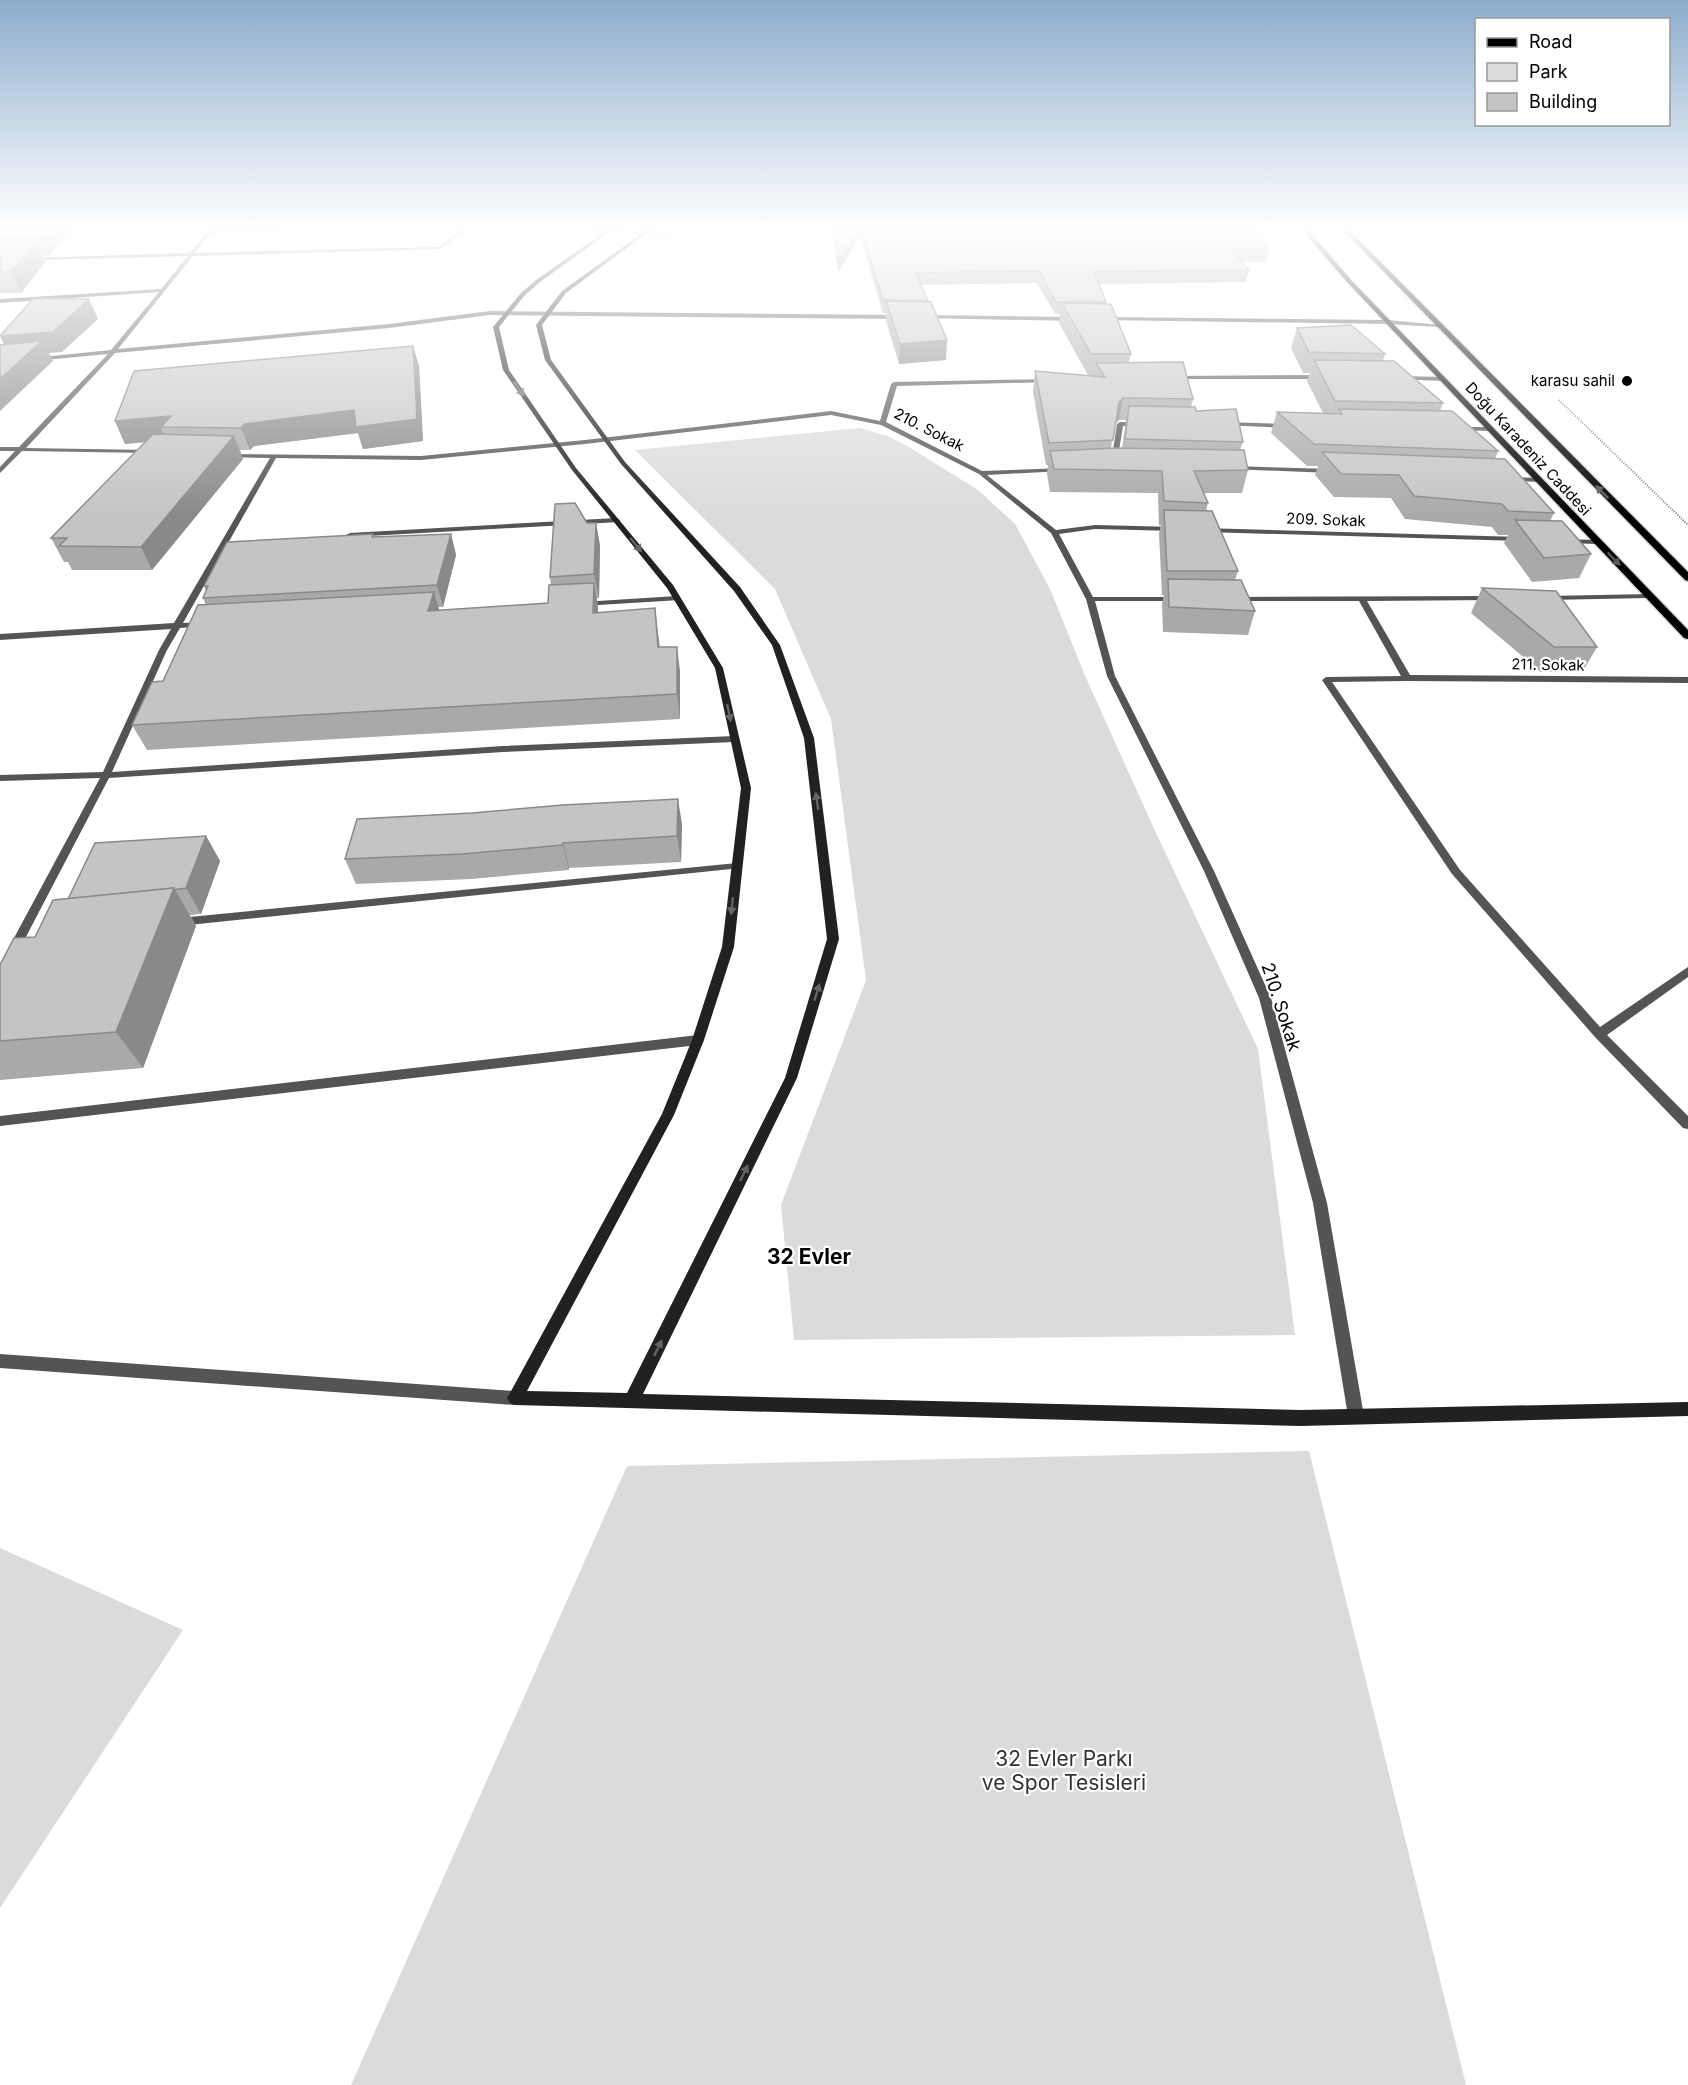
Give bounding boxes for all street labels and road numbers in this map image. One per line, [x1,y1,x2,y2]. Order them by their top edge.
street label: Doğu Karadeniz Caddesi [1462,378,1595,519]
street label: 210. Sokak [891,404,968,456]
street label: 209. Sokak [1286,509,1367,530]
street label: 211. Sokak [1511,654,1586,675]
street label: 210. Sokak [1257,960,1306,1054]

